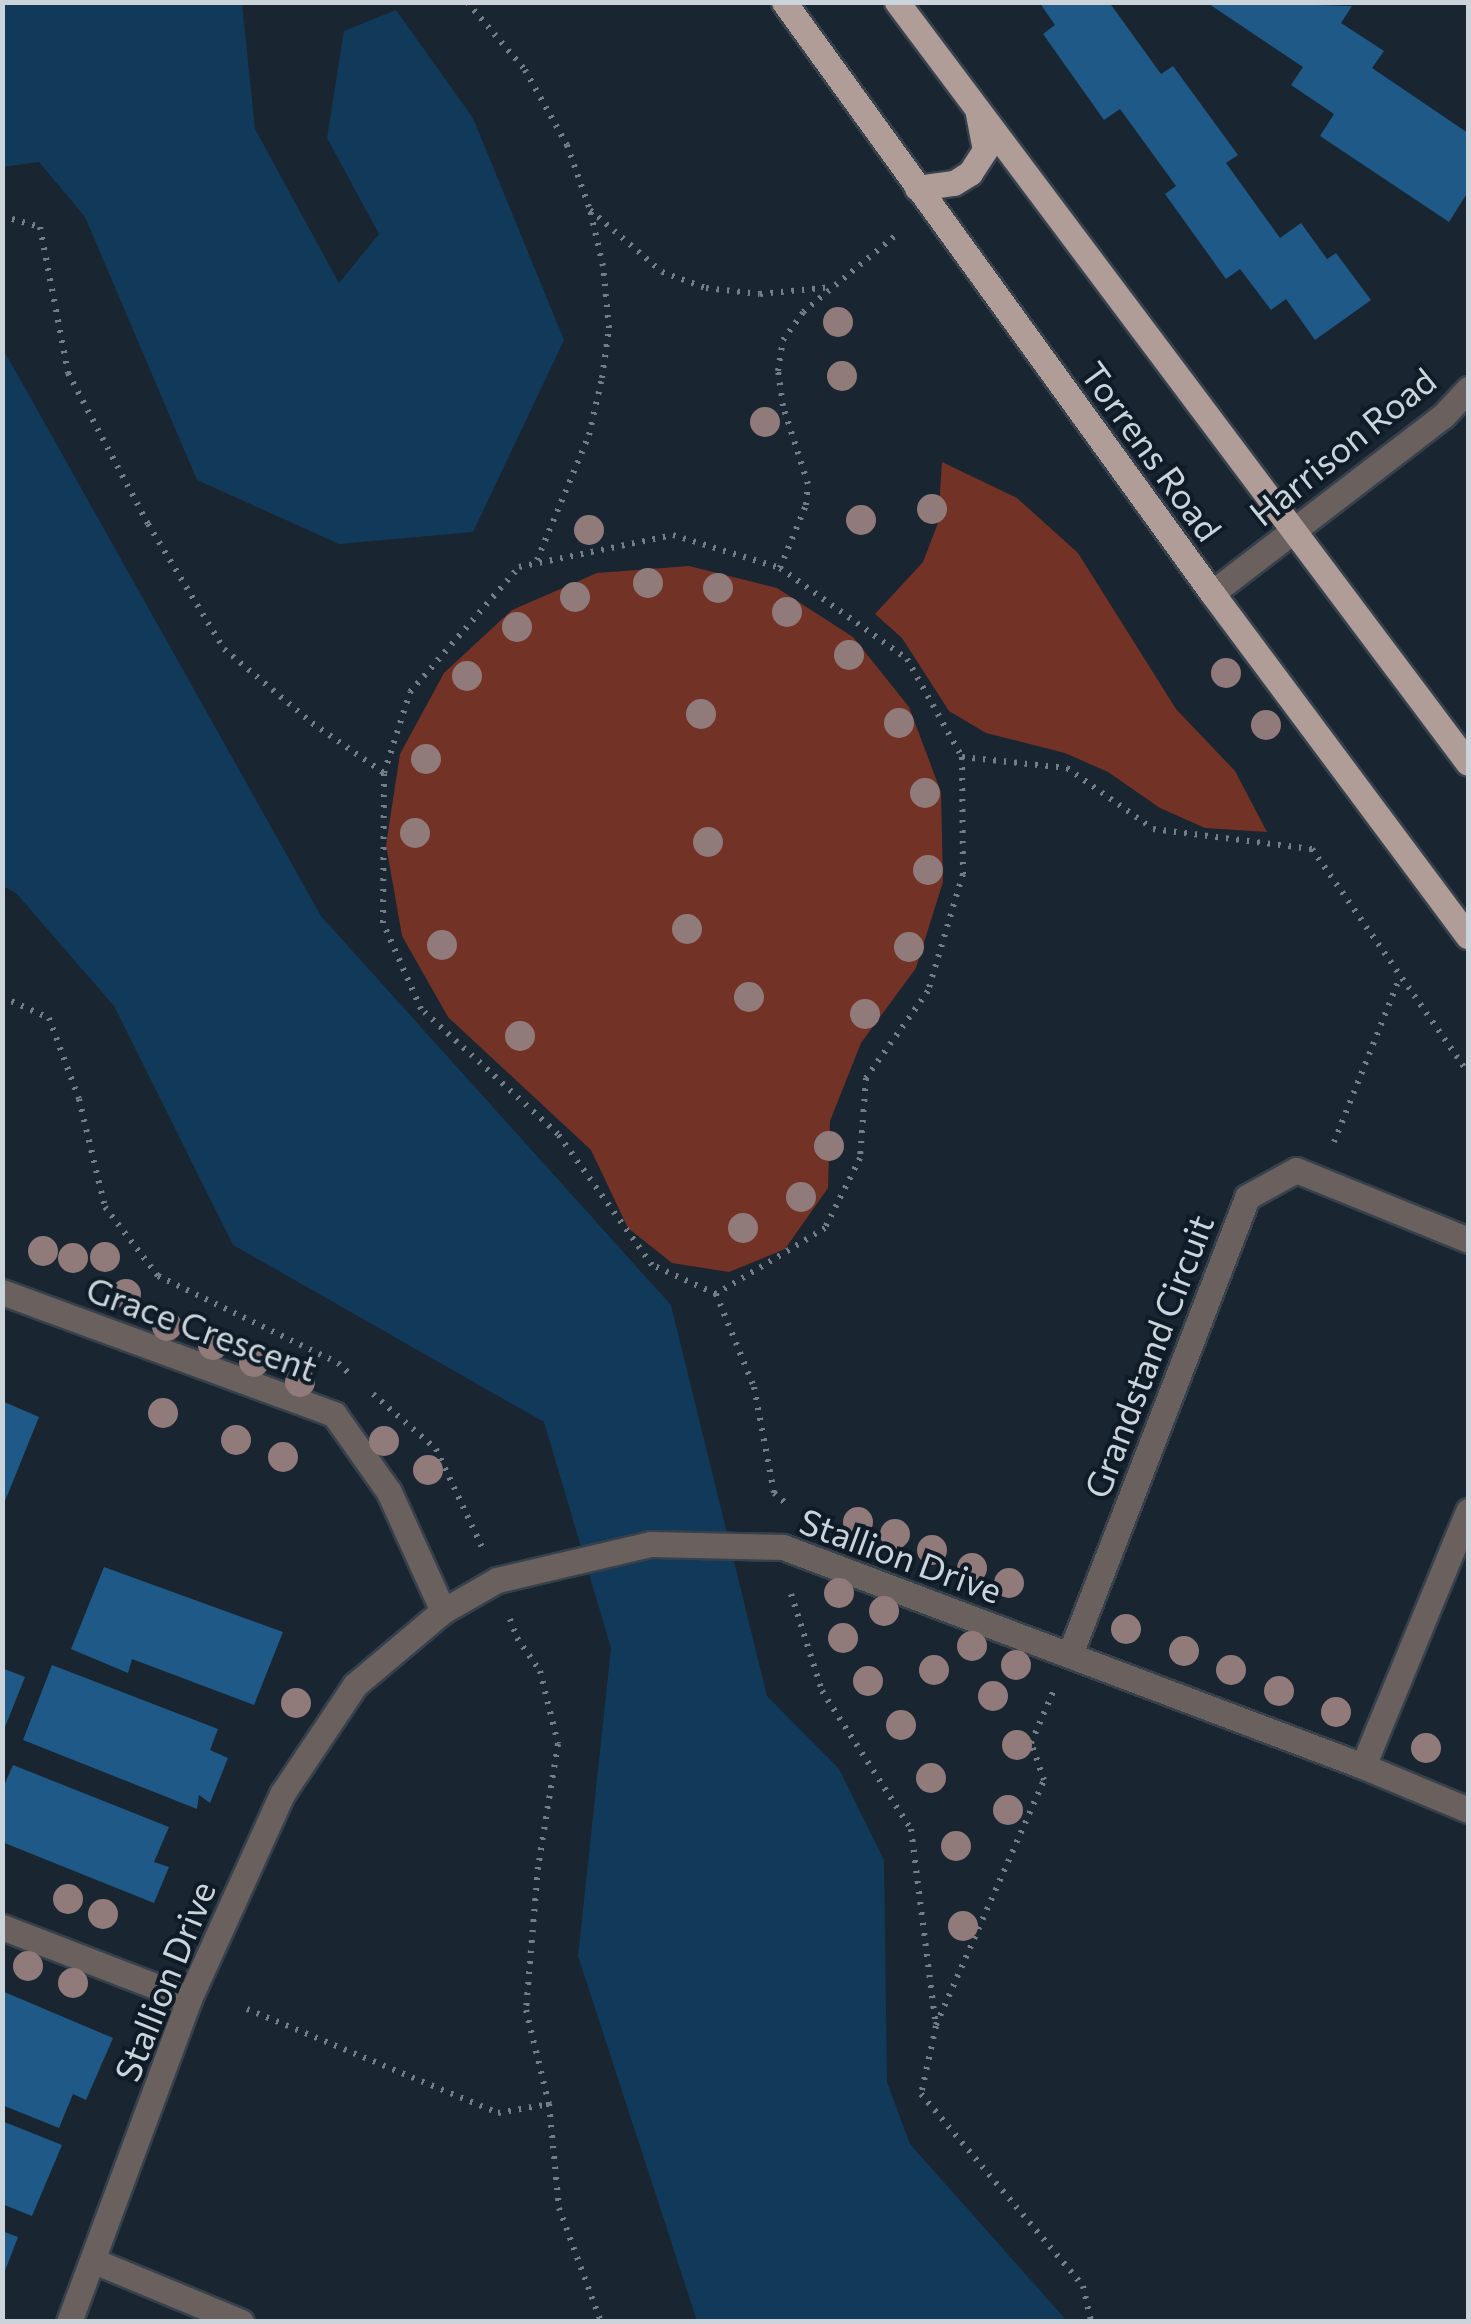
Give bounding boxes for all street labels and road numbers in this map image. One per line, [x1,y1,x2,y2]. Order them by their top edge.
street label: Torrens Road [1073,353,1231,549]
street label: Harrison Road [1241,358,1443,534]
street label: Grandstand Circuit [1075,1209,1221,1503]
street label: Grace Crescent [81,1267,323,1389]
street label: Stallion Drive [794,1499,1008,1611]
street label: Stallion Drive [105,1875,223,2087]

